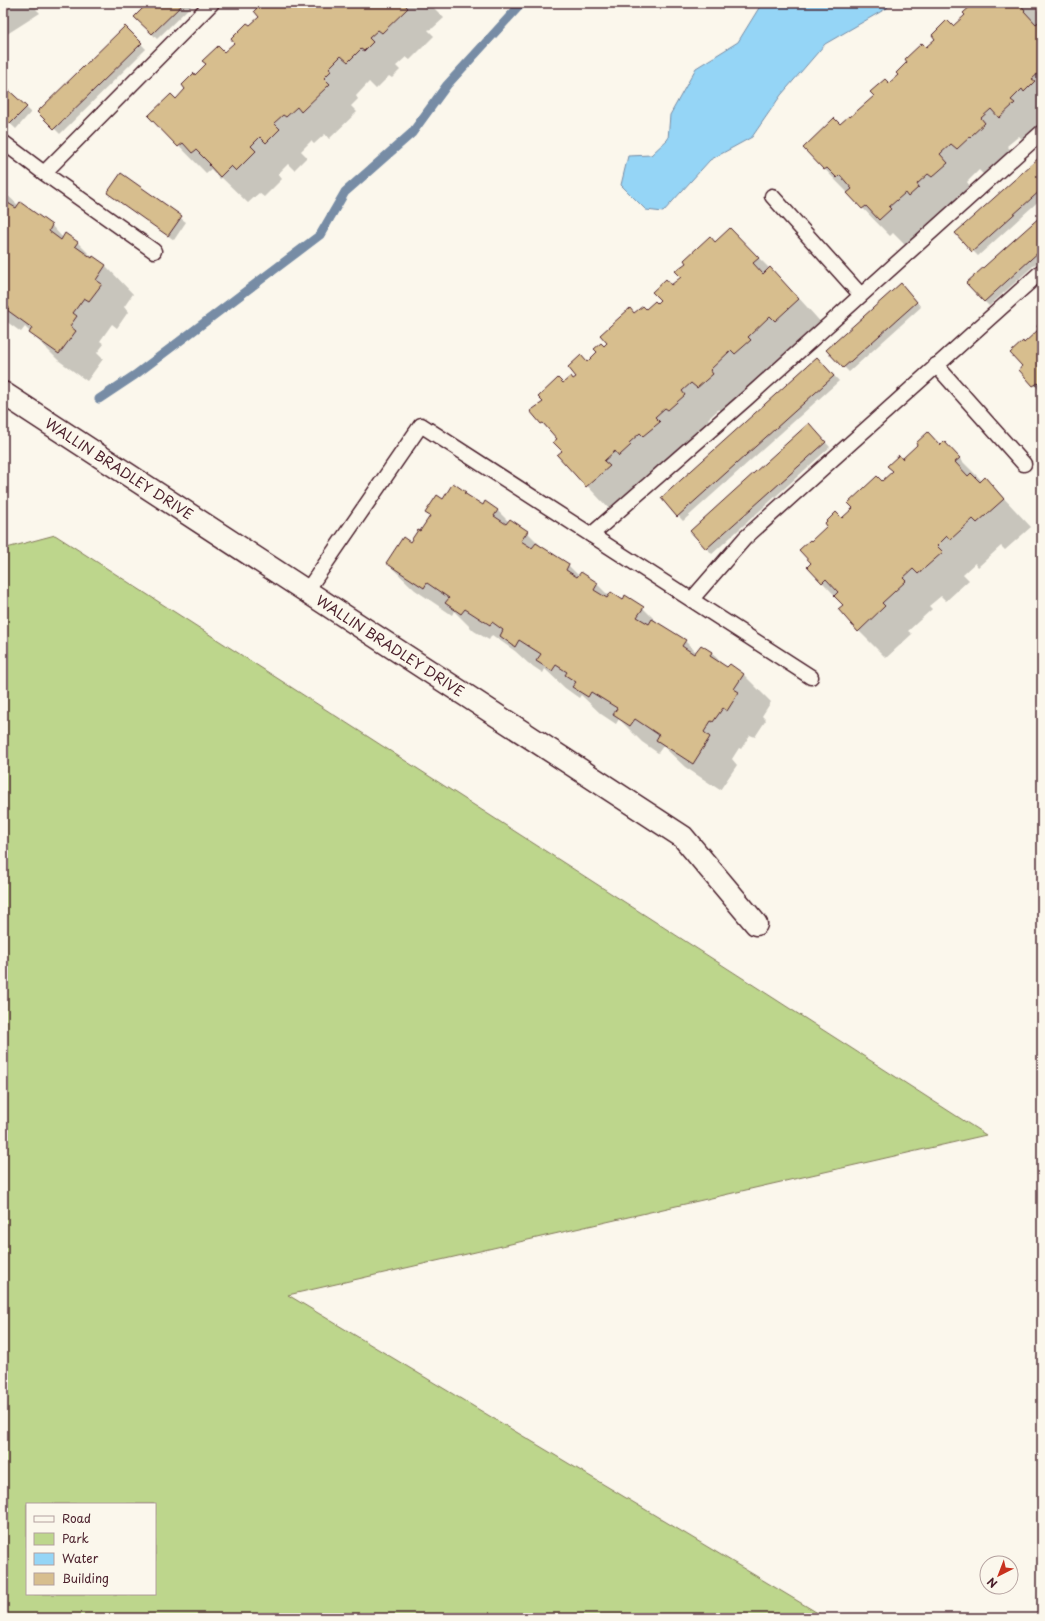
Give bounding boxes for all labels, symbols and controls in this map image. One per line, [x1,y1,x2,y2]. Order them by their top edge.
street label: WALLIN BRADLEY DRIVE [41,413,198,525]
street label: WALLIN BRADLEY DRIVE [312,590,469,702]
legend [26,1503,156,1595]
text: Road [62,1509,91,1527]
text: Park [62,1529,89,1547]
text: Water [62,1549,99,1567]
north arrow [979,1555,1019,1595]
text: Building [62,1569,109,1587]
text: N [983,1573,1001,1592]

